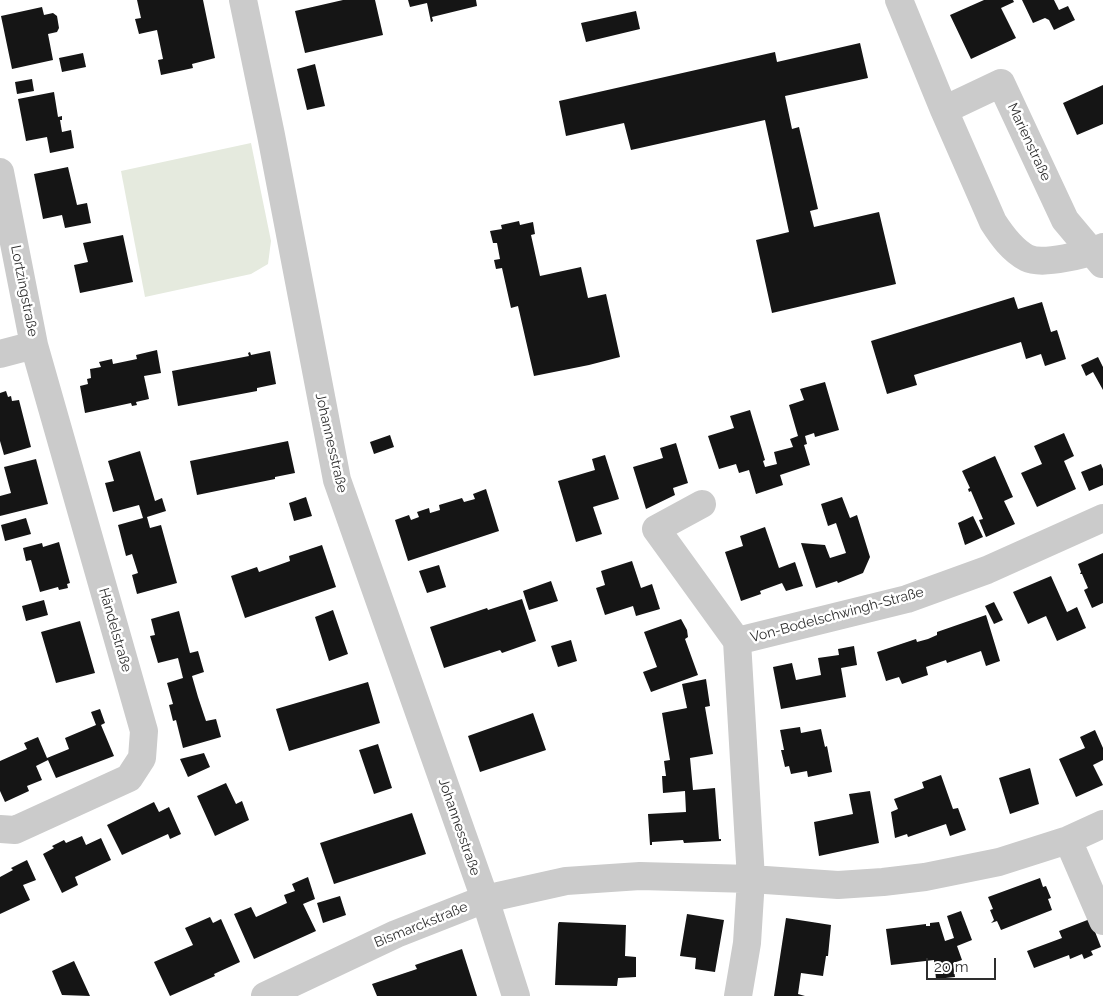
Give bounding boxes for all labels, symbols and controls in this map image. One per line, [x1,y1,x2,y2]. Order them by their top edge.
street label: Marienstraße [1004,100,1054,184]
street label: Lortzingstraße [7,244,41,338]
street label: Johannesstraße [311,391,351,495]
street label: Von-Bodelschwingh-Straße [749,584,925,646]
street label: Händelstraße [95,586,135,674]
street label: Johannesstraße [434,776,484,878]
street label: Bismarckstraße [372,899,470,951]
scale bar [928,948,998,980]
text: 20 m [934,958,969,976]

